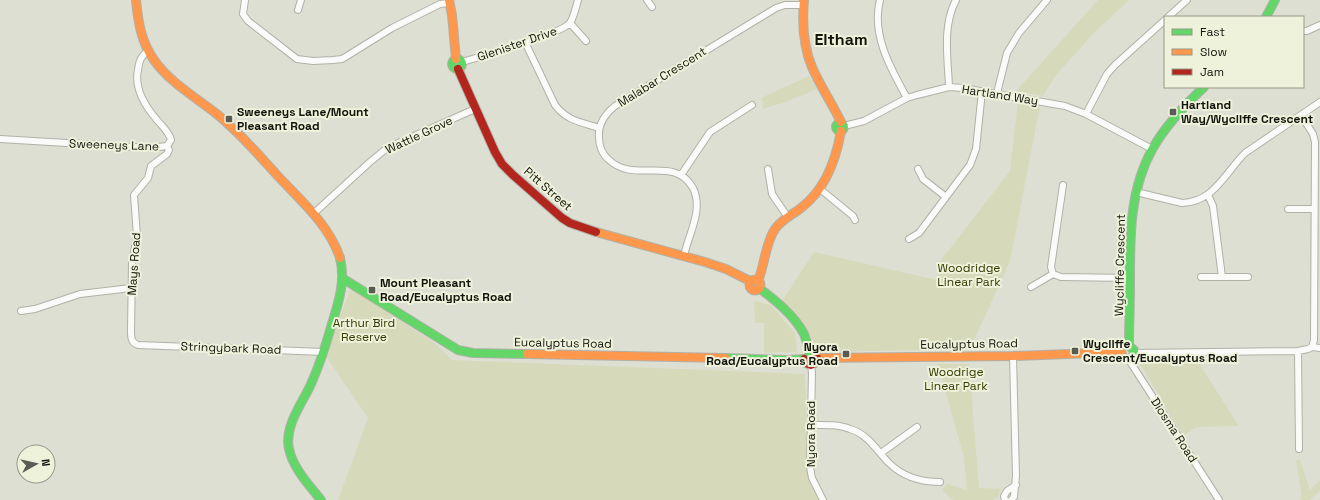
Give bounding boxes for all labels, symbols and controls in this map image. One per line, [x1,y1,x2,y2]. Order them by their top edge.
legend [1164,16,1304,88]
street label: Glenister Drive [475,23,559,65]
text: Fast [1200,24,1225,40]
district label: Eltham [814,29,868,50]
street label: Malabar Crescent [615,43,709,111]
text: Slow [1200,44,1227,60]
text: Jam [1200,64,1224,80]
street label: Hartland Way [961,81,1039,109]
place label: Hartland Way/Wycliffe Crescent [1181,97,1313,127]
place label: Sweeneys Lane/Mount Pleasant Road [237,104,369,134]
marker: Hartland Way/Wycliffe Crescent [1168,107,1178,117]
street label: Wattle Grove [383,112,455,158]
marker: Sweeneys Lane/Mount Pleasant Road [224,114,234,124]
street label: Sweeneys Lane [69,135,159,155]
street label: Pitt Street [520,164,576,214]
street label: Wycliffe Crescent [1111,214,1129,316]
street label: Mays Road [124,232,144,296]
park label: Woodridge Linear Park [937,260,1001,290]
place label: Mount Pleasant Road/Eucalyptus Road [380,275,512,305]
marker: Mount Pleasant Road/Eucalyptus Road [367,285,377,295]
park label: Arthur Bird Reserve [333,315,395,345]
street label: Eucalyptus Road [514,334,612,352]
street label: Eucalyptus Road [920,335,1018,353]
place label: Wycliffe Crescent/Eucalyptus Road [1083,336,1237,366]
street label: Stringybark Road [180,338,282,358]
place label: Nyora Road/Eucalyptus Road [706,339,838,369]
marker: Wycliffe Crescent/Eucalyptus Road [1070,346,1080,356]
marker: Nyora Road/Eucalyptus Road [841,349,851,359]
park label: Woodrige Linear Park [924,364,988,394]
street label: Diosma Road [1147,394,1201,466]
street label: Nyora Road [803,401,819,467]
north arrow [16,444,56,484]
text: N [38,458,53,467]

